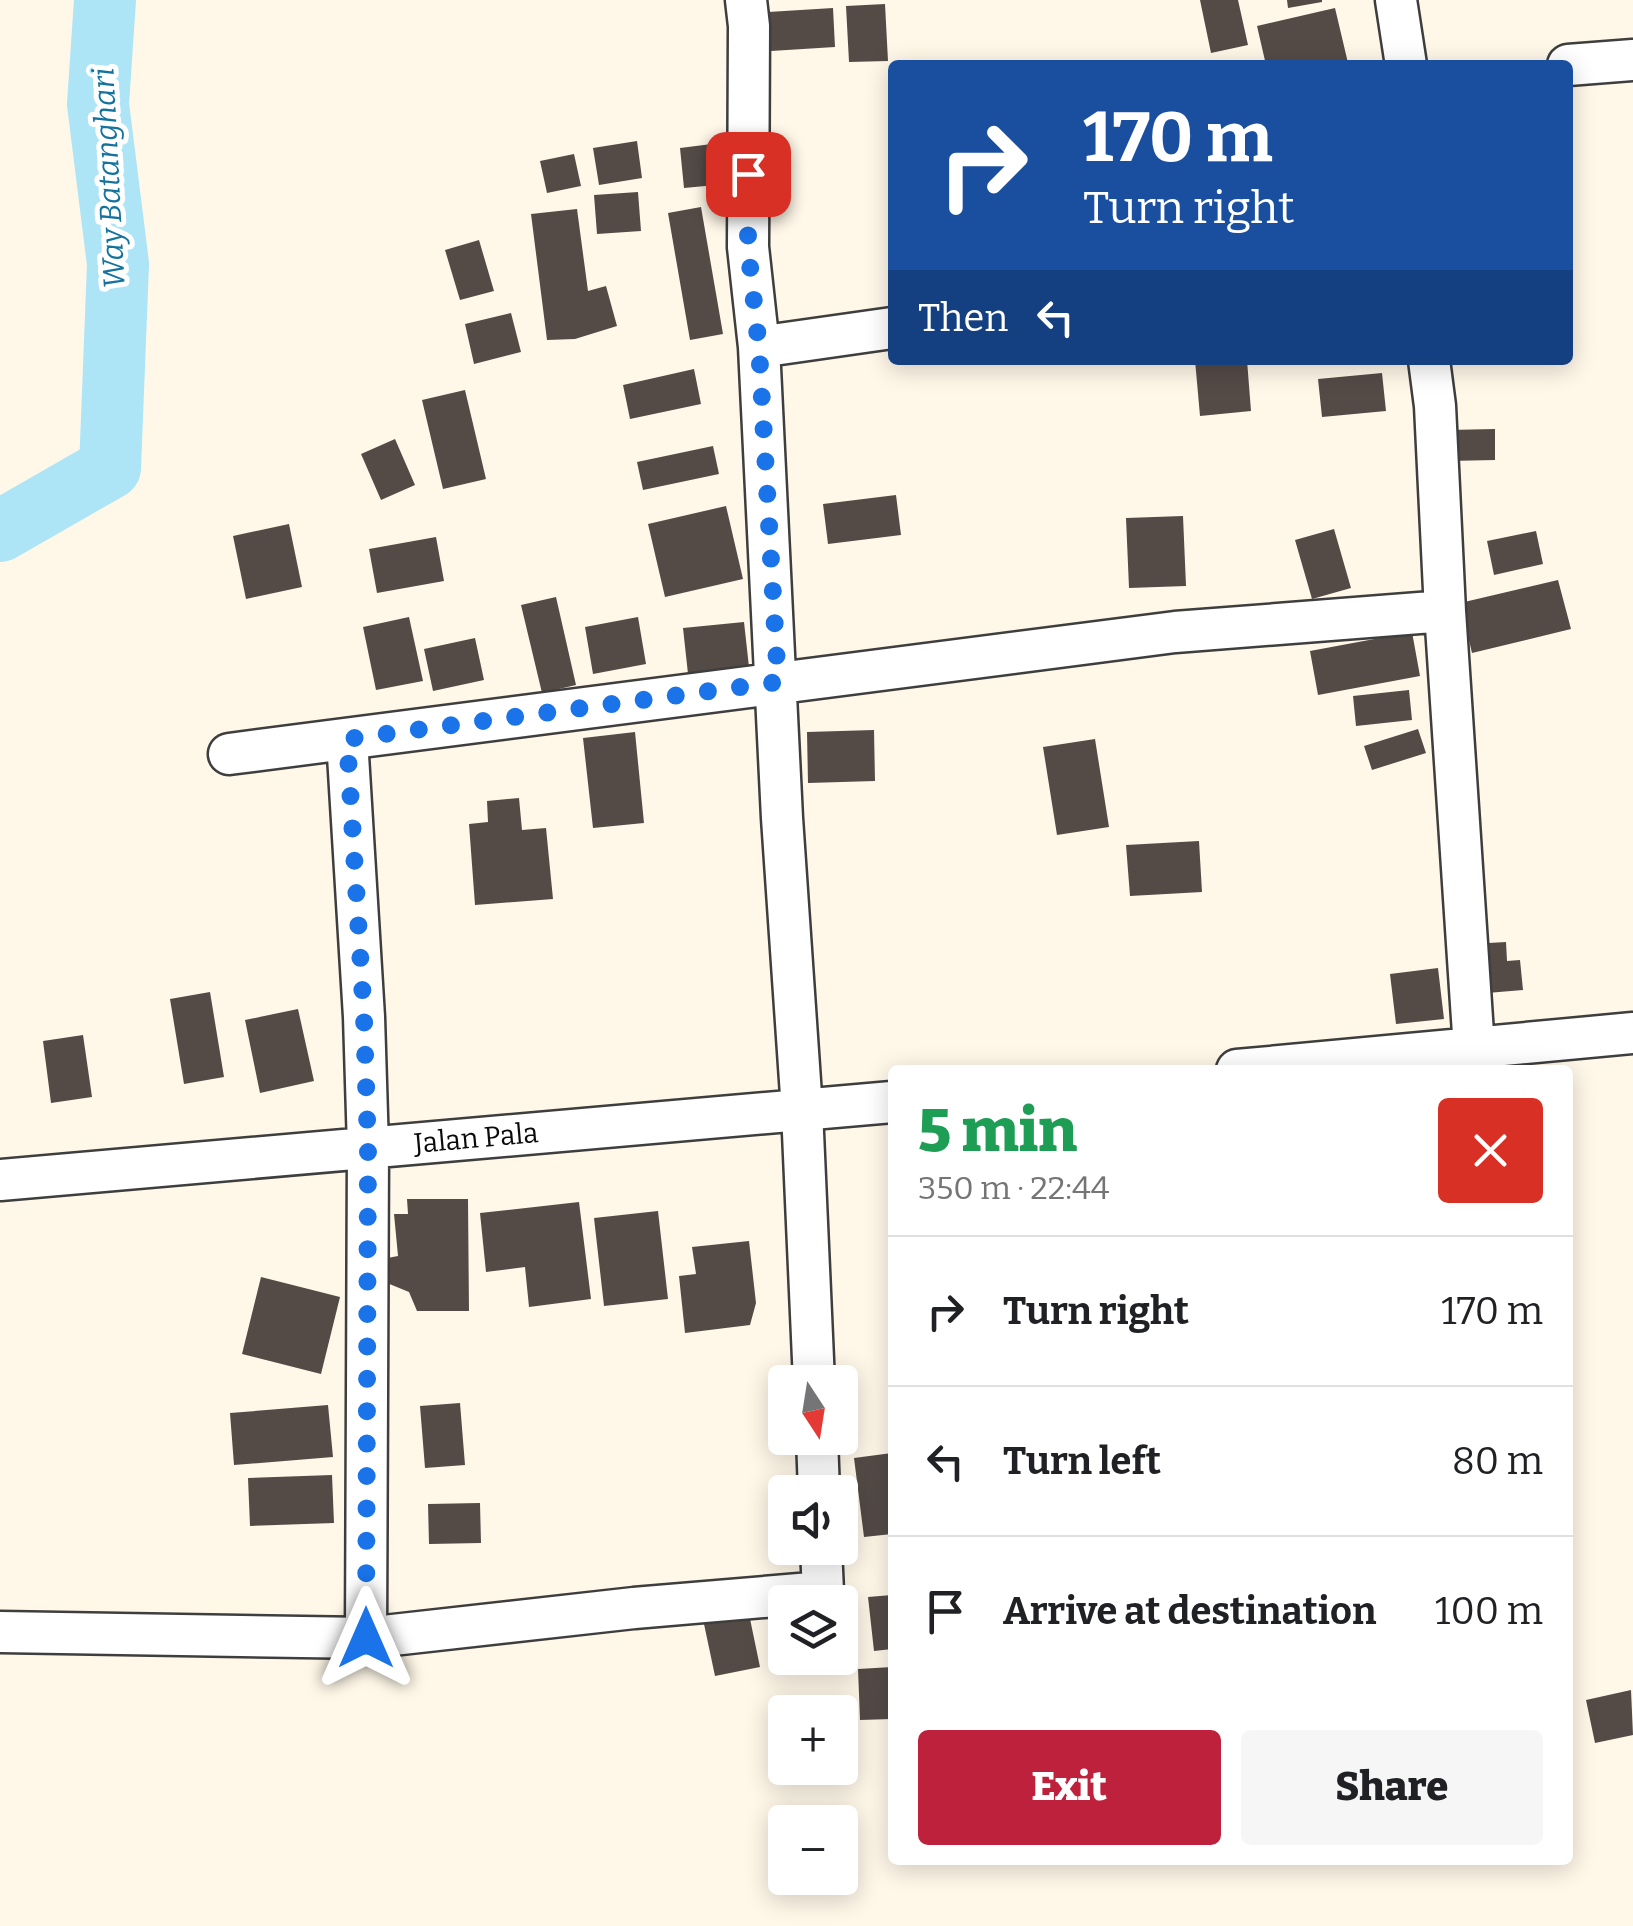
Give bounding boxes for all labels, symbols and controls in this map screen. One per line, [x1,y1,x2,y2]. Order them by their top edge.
water label: Way Batanghari [85,67,133,289]
text: 170 m [1083,96,1273,180]
icon: right [918,100,1048,230]
pin [706,132,791,217]
icon: arrive [721,147,776,202]
text: Turn right [1083,181,1295,235]
icon: left [1028,290,1083,345]
text: Then [918,295,1008,341]
text: 5 min [918,1095,1077,1167]
button: close [1438,1098,1543,1203]
street label: Jalan Pala [411,1116,540,1160]
text: 350 m · 22:44 [918,1169,1109,1207]
icon: right [918,1284,973,1339]
text: Turn right [1003,1288,1189,1334]
text: 170 m [1441,1288,1543,1334]
north arrow [768,1365,858,1455]
map controls [768,1365,858,1895]
icon: left [918,1434,973,1489]
text: Turn left [1003,1438,1161,1484]
text: 80 m [1452,1438,1543,1484]
button: sound [768,1475,858,1565]
icon: arrive [918,1584,973,1639]
button: layers [768,1585,858,1675]
position arrow [314,1586,418,1690]
text: Arrive at destination [1003,1588,1376,1634]
text: 100 m [1435,1588,1543,1634]
button: + [768,1695,858,1785]
button: Exit [918,1730,1221,1845]
button: Share [1241,1730,1543,1845]
button: − [768,1805,858,1895]

